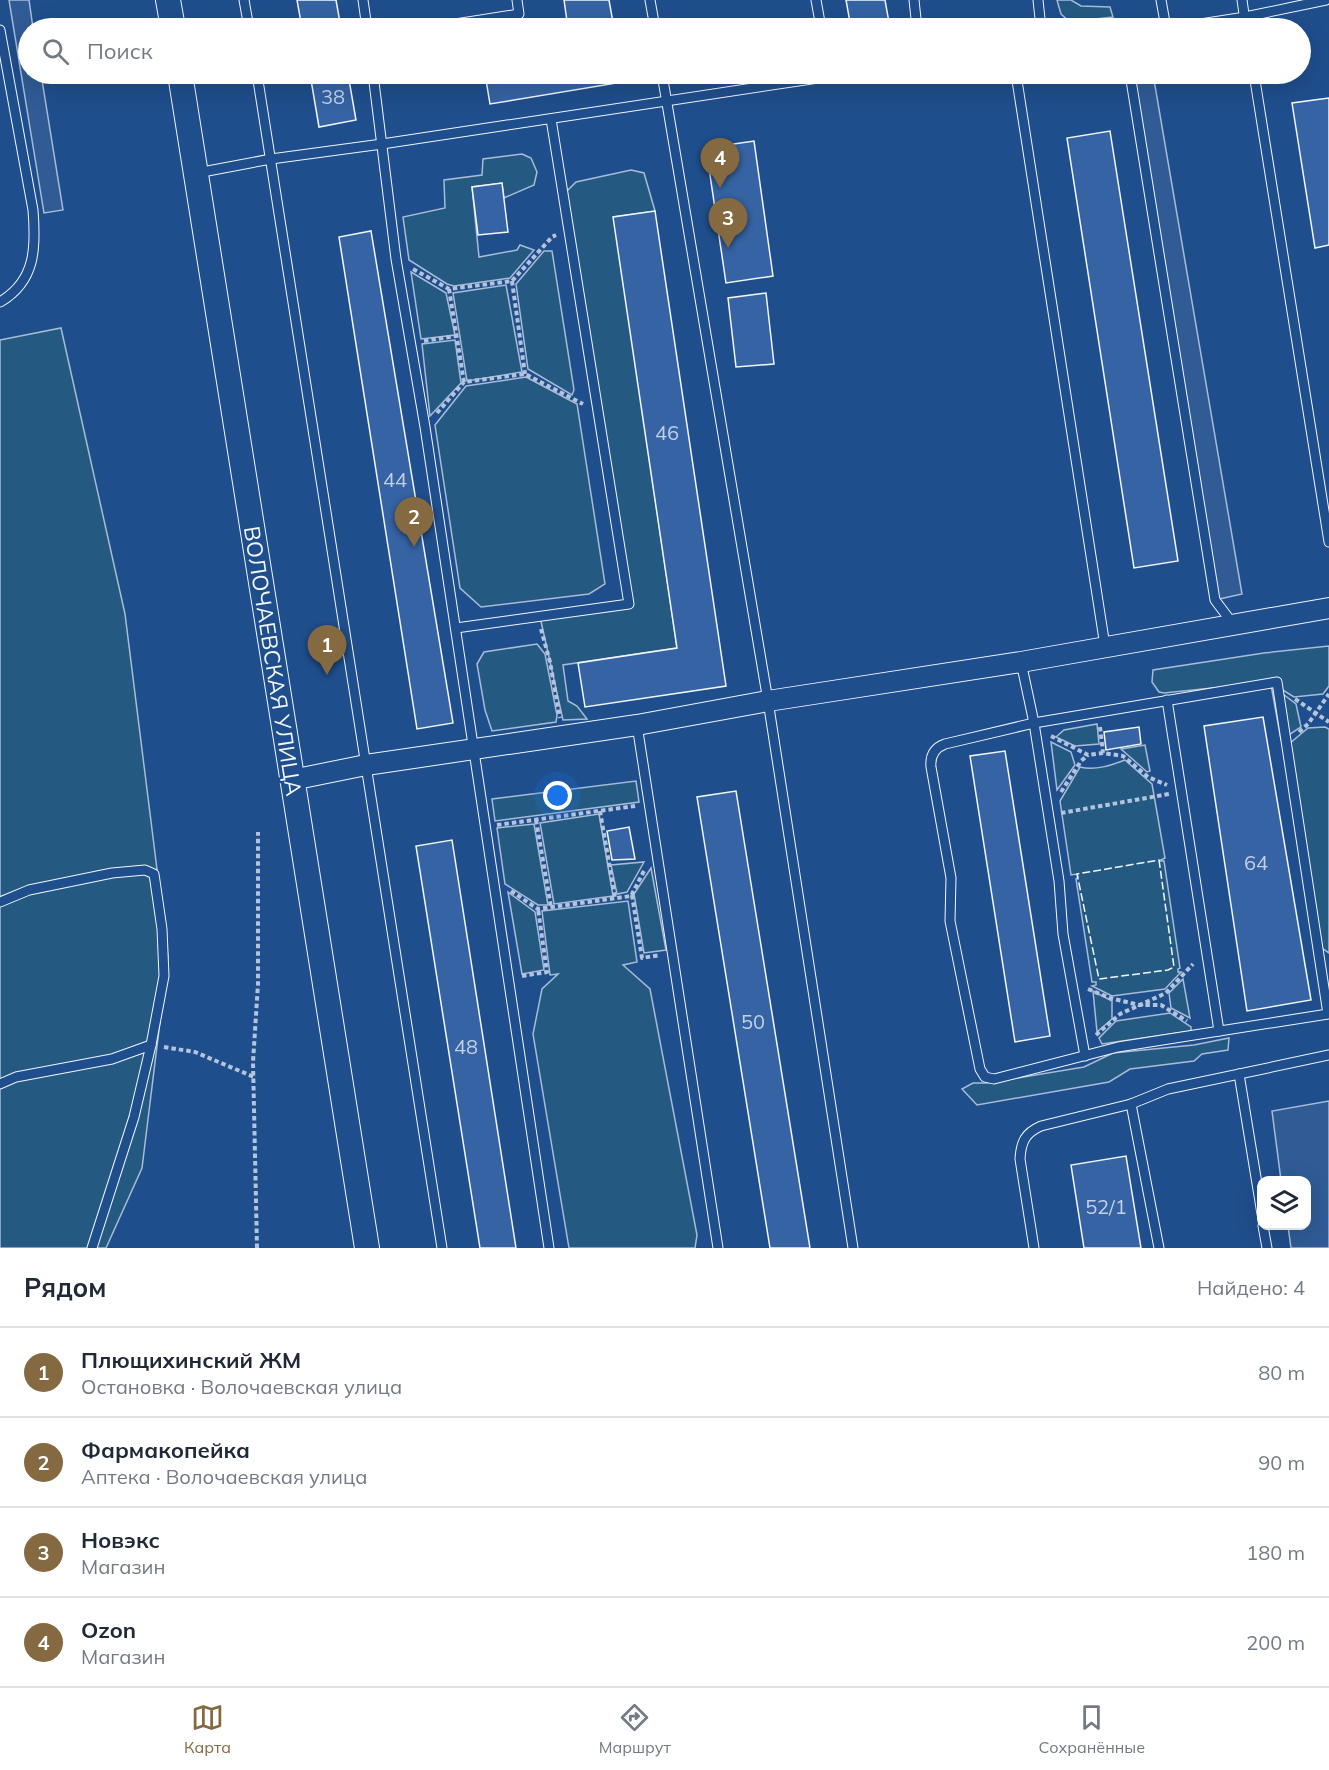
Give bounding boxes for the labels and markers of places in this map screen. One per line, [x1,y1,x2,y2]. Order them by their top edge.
pin: 4 [700,138,740,188]
pin: 3 [708,198,748,248]
pin: 2 [394,498,434,547]
pin: 1 [308,626,346,675]

